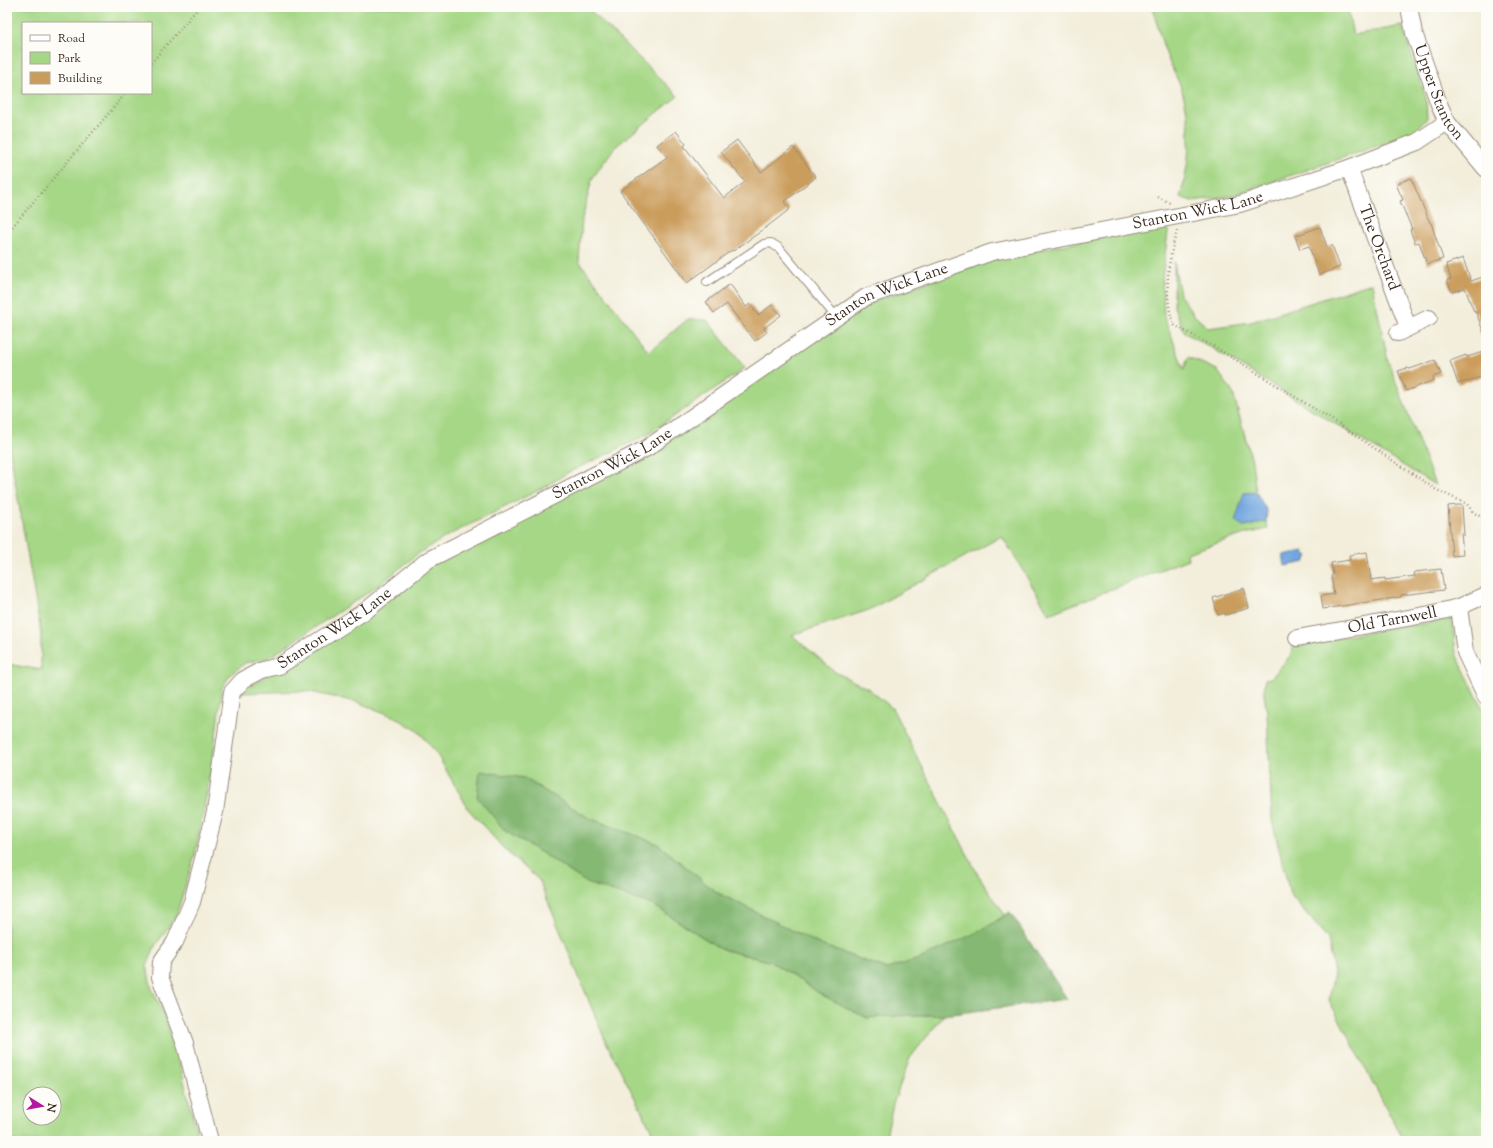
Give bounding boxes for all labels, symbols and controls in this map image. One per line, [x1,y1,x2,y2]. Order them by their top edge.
legend [22,22,152,94]
text: Road [58,30,85,48]
street label: Upper Stanton [1407,41,1470,146]
text: Park [58,50,81,68]
text: Building [58,70,102,88]
street label: Stanton Wick Lane [1131,185,1267,236]
street label: The Orchard [1352,202,1405,294]
street label: Stanton Wick Lane [821,257,951,333]
street label: Stanton Wick Lane [549,422,677,506]
street label: Stanton Wick Lane [273,582,397,675]
street label: Old Tarnwell [1346,601,1440,640]
north arrow [22,1086,62,1126]
text: N [42,1101,60,1114]

